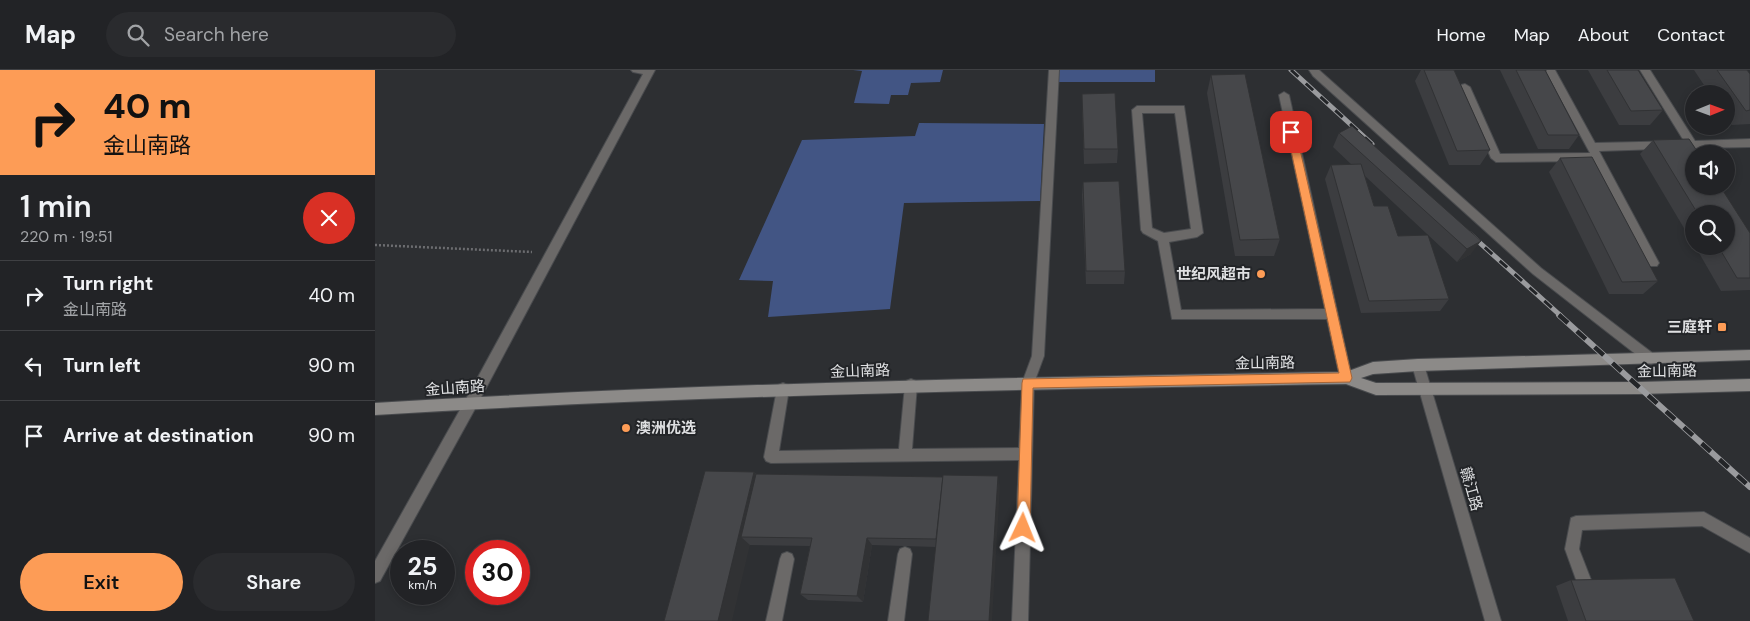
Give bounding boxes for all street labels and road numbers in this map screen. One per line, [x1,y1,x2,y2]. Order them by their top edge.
street label: 金山南路 [1235,352,1295,374]
street label: 金山南路 [830,360,890,382]
street label: 金山南路 [1637,360,1697,382]
street label: 金山南路 [424,376,486,400]
street label: 赣江路 [1455,465,1487,513]

